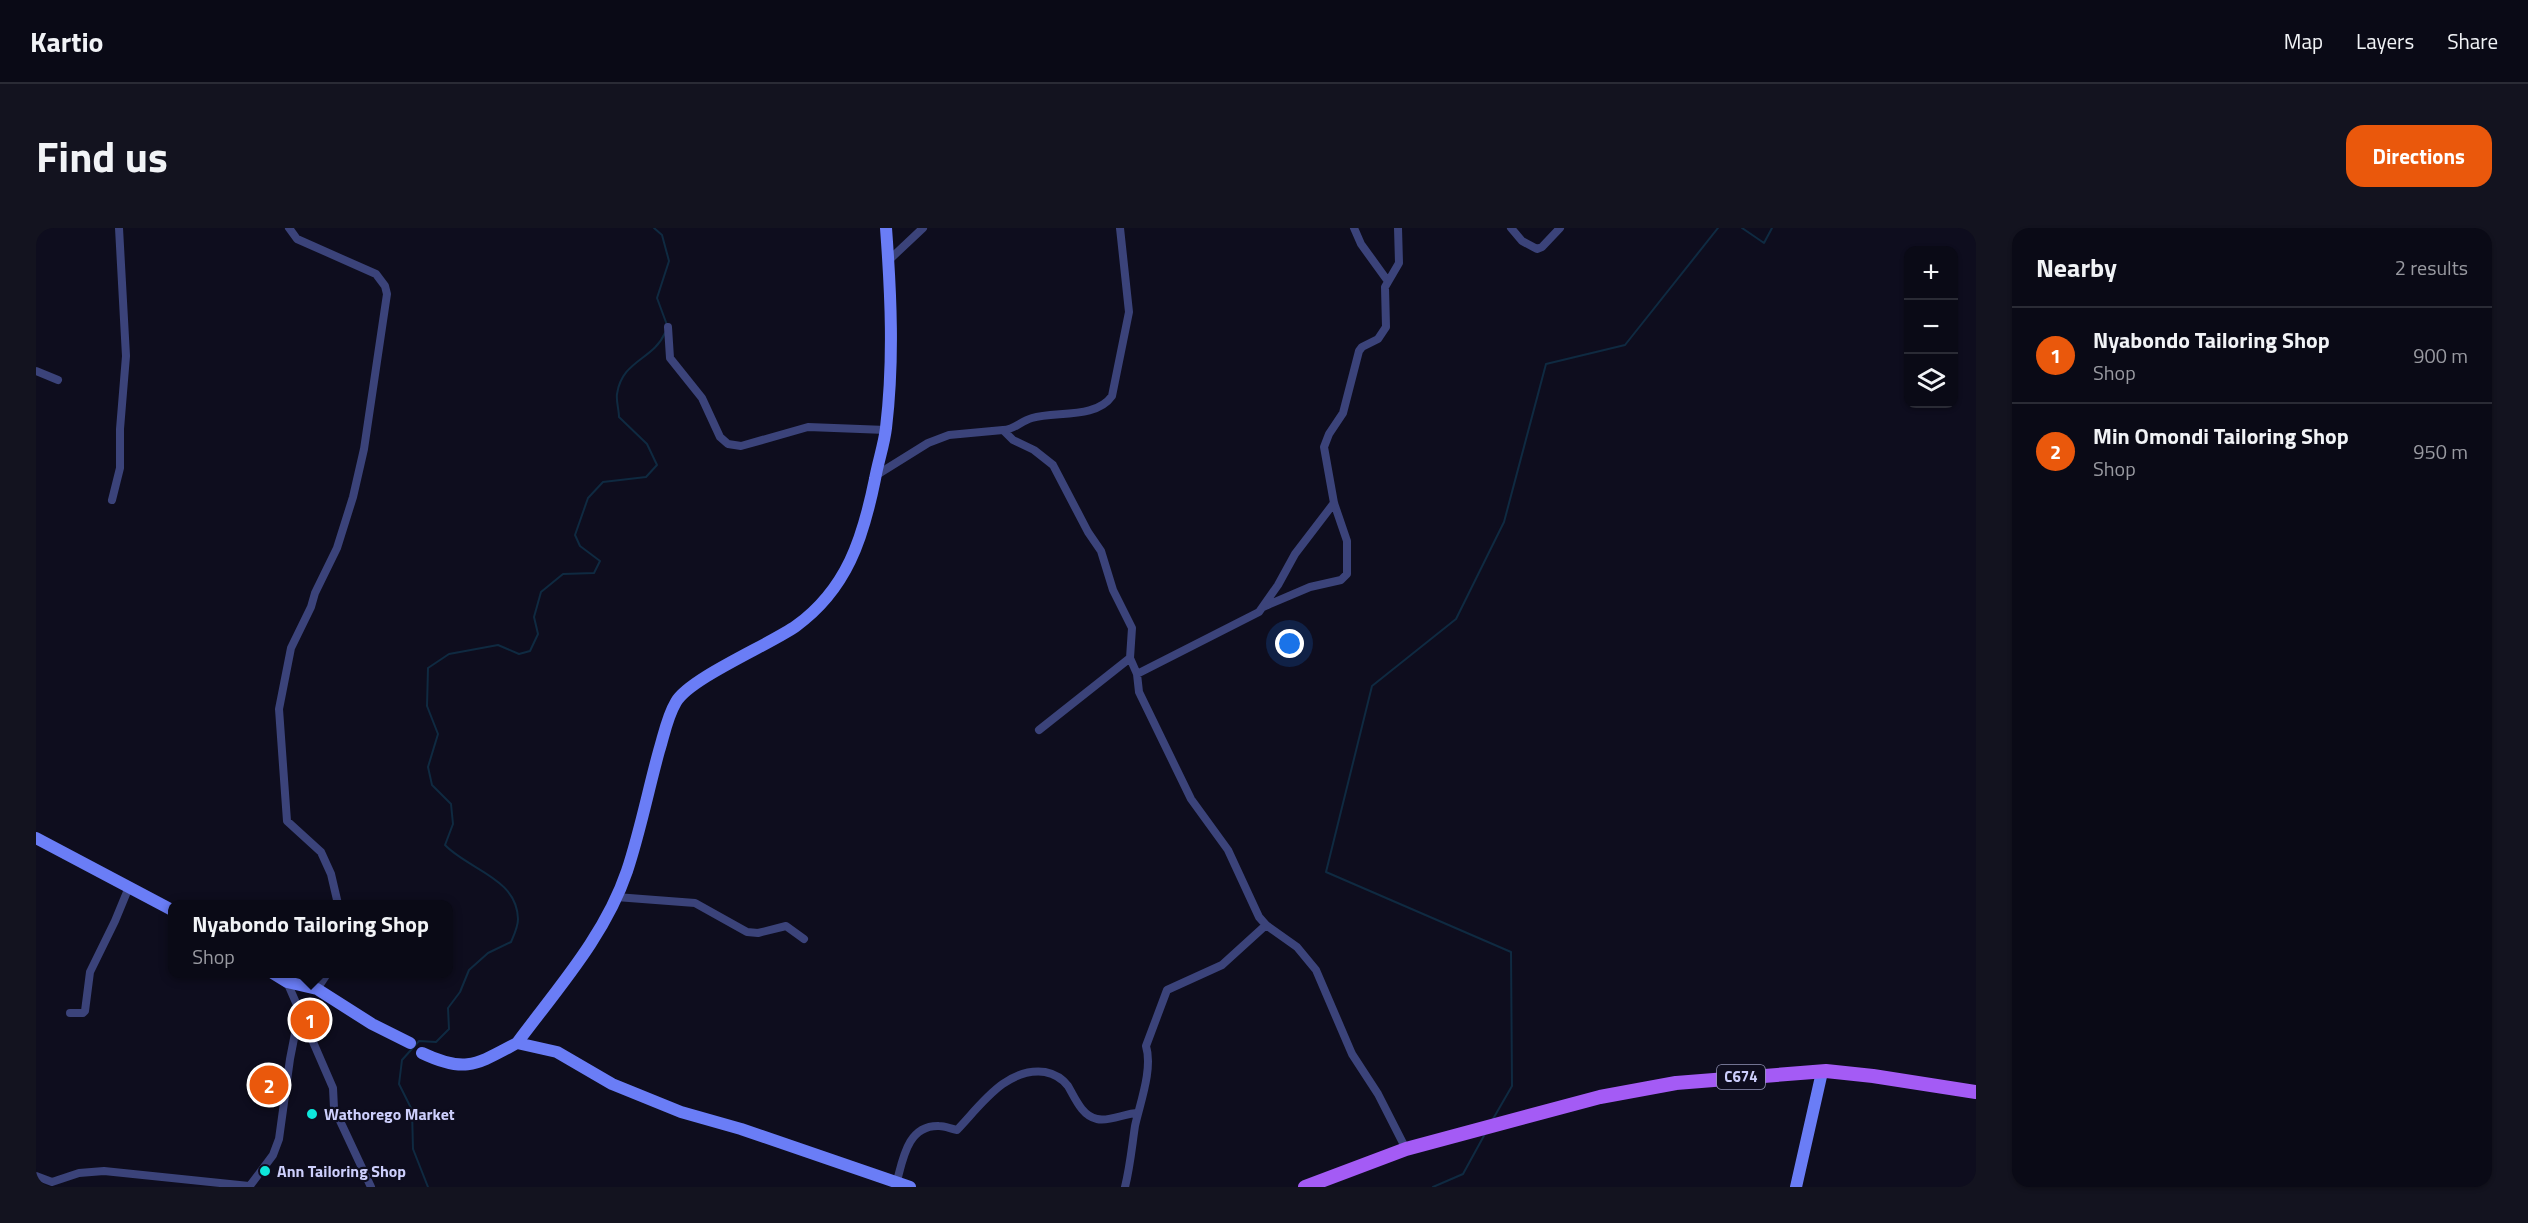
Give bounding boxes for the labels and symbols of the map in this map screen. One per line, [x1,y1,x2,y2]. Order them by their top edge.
your location [1275,629,1304,658]
pin: 1 [290,998,330,1042]
pin: 2 [250,1062,288,1108]
road number: C674 [1717,1065,1765,1089]
place label: Wathorego Market [324,1102,455,1126]
marker: Wathorego Market [305,1107,319,1121]
place label: Ann Tailoring Shop [277,1159,406,1183]
marker: Ann Tailoring Shop [258,1164,272,1178]

